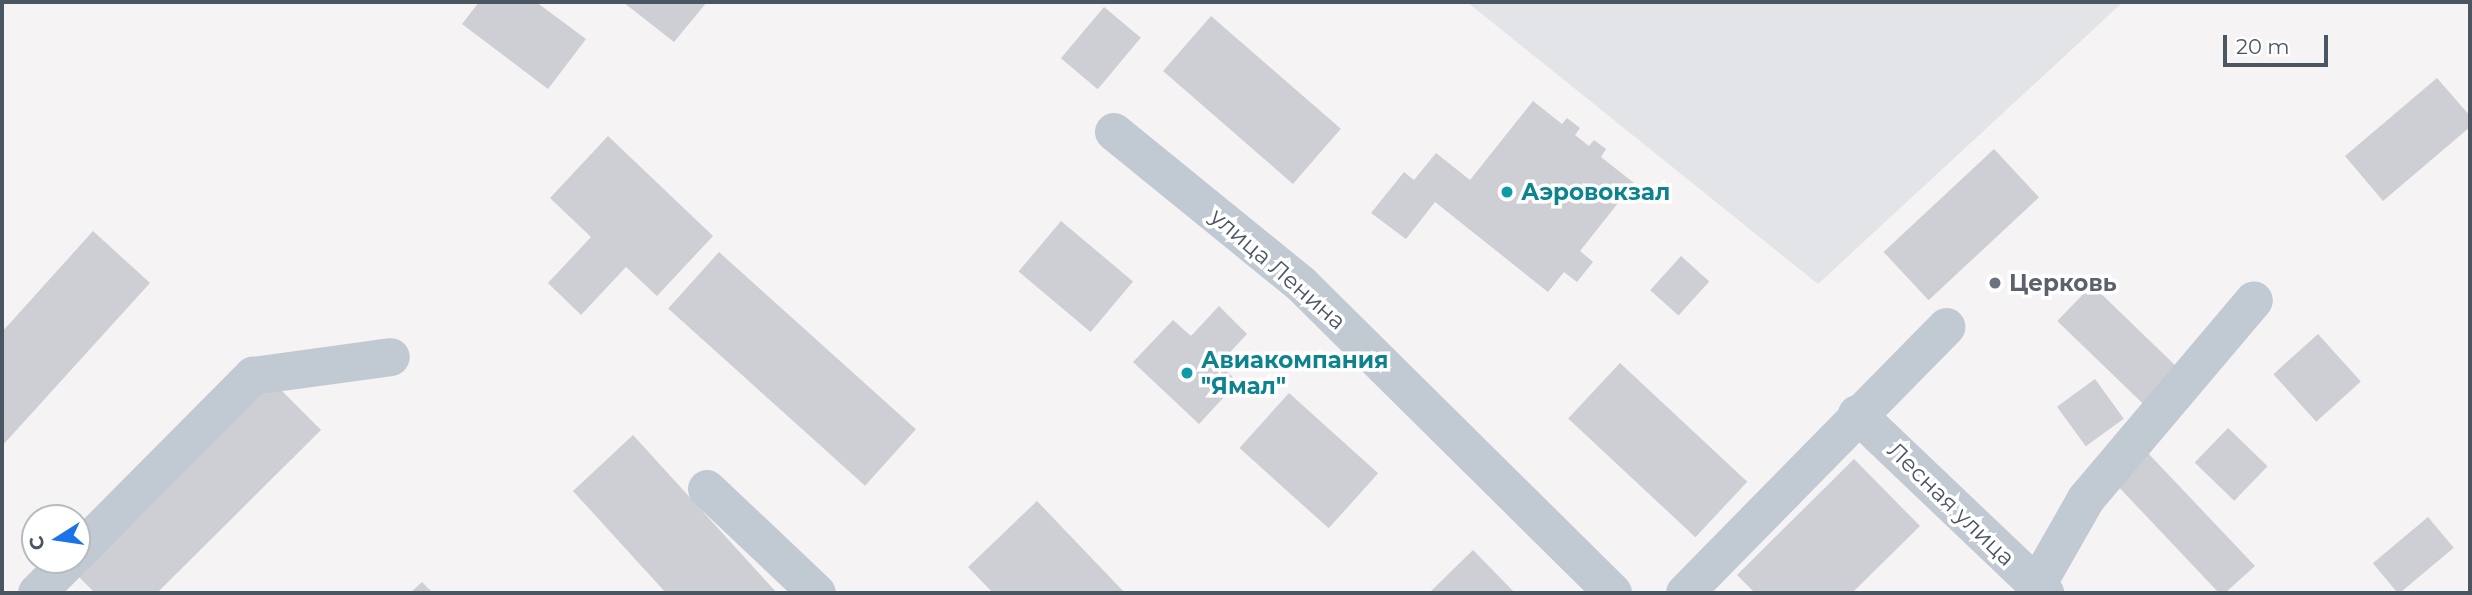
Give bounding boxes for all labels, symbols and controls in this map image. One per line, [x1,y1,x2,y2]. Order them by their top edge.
scale bar [2227,21,2332,65]
text: 20 m [2236,34,2290,59]
place label: Аэровокзал [1521,178,1670,206]
marker: Аэровокзал [1499,184,1515,200]
street label: улица Ленина [1205,203,1351,335]
place label: Церковь [2009,269,2117,297]
marker: Церковь [1987,275,2003,291]
place label: Авиакомпания "Ямал" [1201,346,1388,400]
marker: Авиакомпания "Ямал" [1179,365,1195,381]
street label: Лесная улица [1882,436,2020,572]
north arrow [21,504,91,574]
text: С [24,534,50,552]

